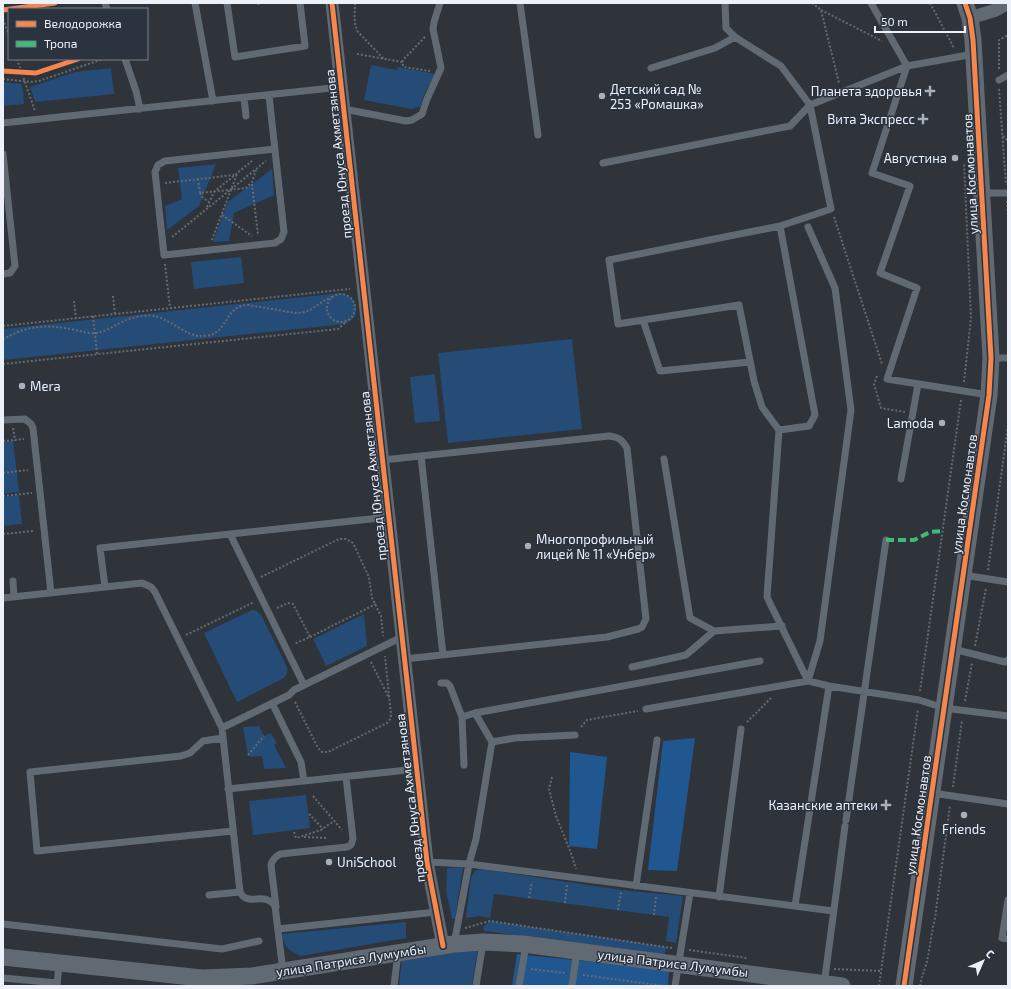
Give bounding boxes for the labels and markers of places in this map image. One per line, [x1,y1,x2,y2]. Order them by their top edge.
place label: Детский сад № 253 «Ромашка» [610,81,704,112]
place label: Планета здоровья [811,83,922,99]
marker: Планета здоровья [925,86,935,96]
marker: Детский сад № 253 «Ромашка» [597,91,607,101]
place label: Вита Экспресс [827,111,915,127]
marker: Вита Экспресс [918,114,928,124]
place label: Августина [884,150,947,166]
marker: Августина [950,153,960,163]
place label: Mera [30,378,61,394]
marker: Mera [17,381,27,391]
place label: Lamoda [887,415,934,431]
marker: Lamoda [937,418,947,428]
place label: Многопрофильный лицей № 11 «Унбер» [536,531,655,562]
marker: Многопрофильный лицей № 11 «Унбер» [523,541,533,551]
place label: Казанские аптеки [768,797,878,813]
marker: Казанские аптеки [881,800,891,810]
marker: Friends [959,810,969,820]
place label: Friends [942,821,986,837]
place label: UniSchool [337,854,396,870]
marker: UniSchool [324,857,334,867]

